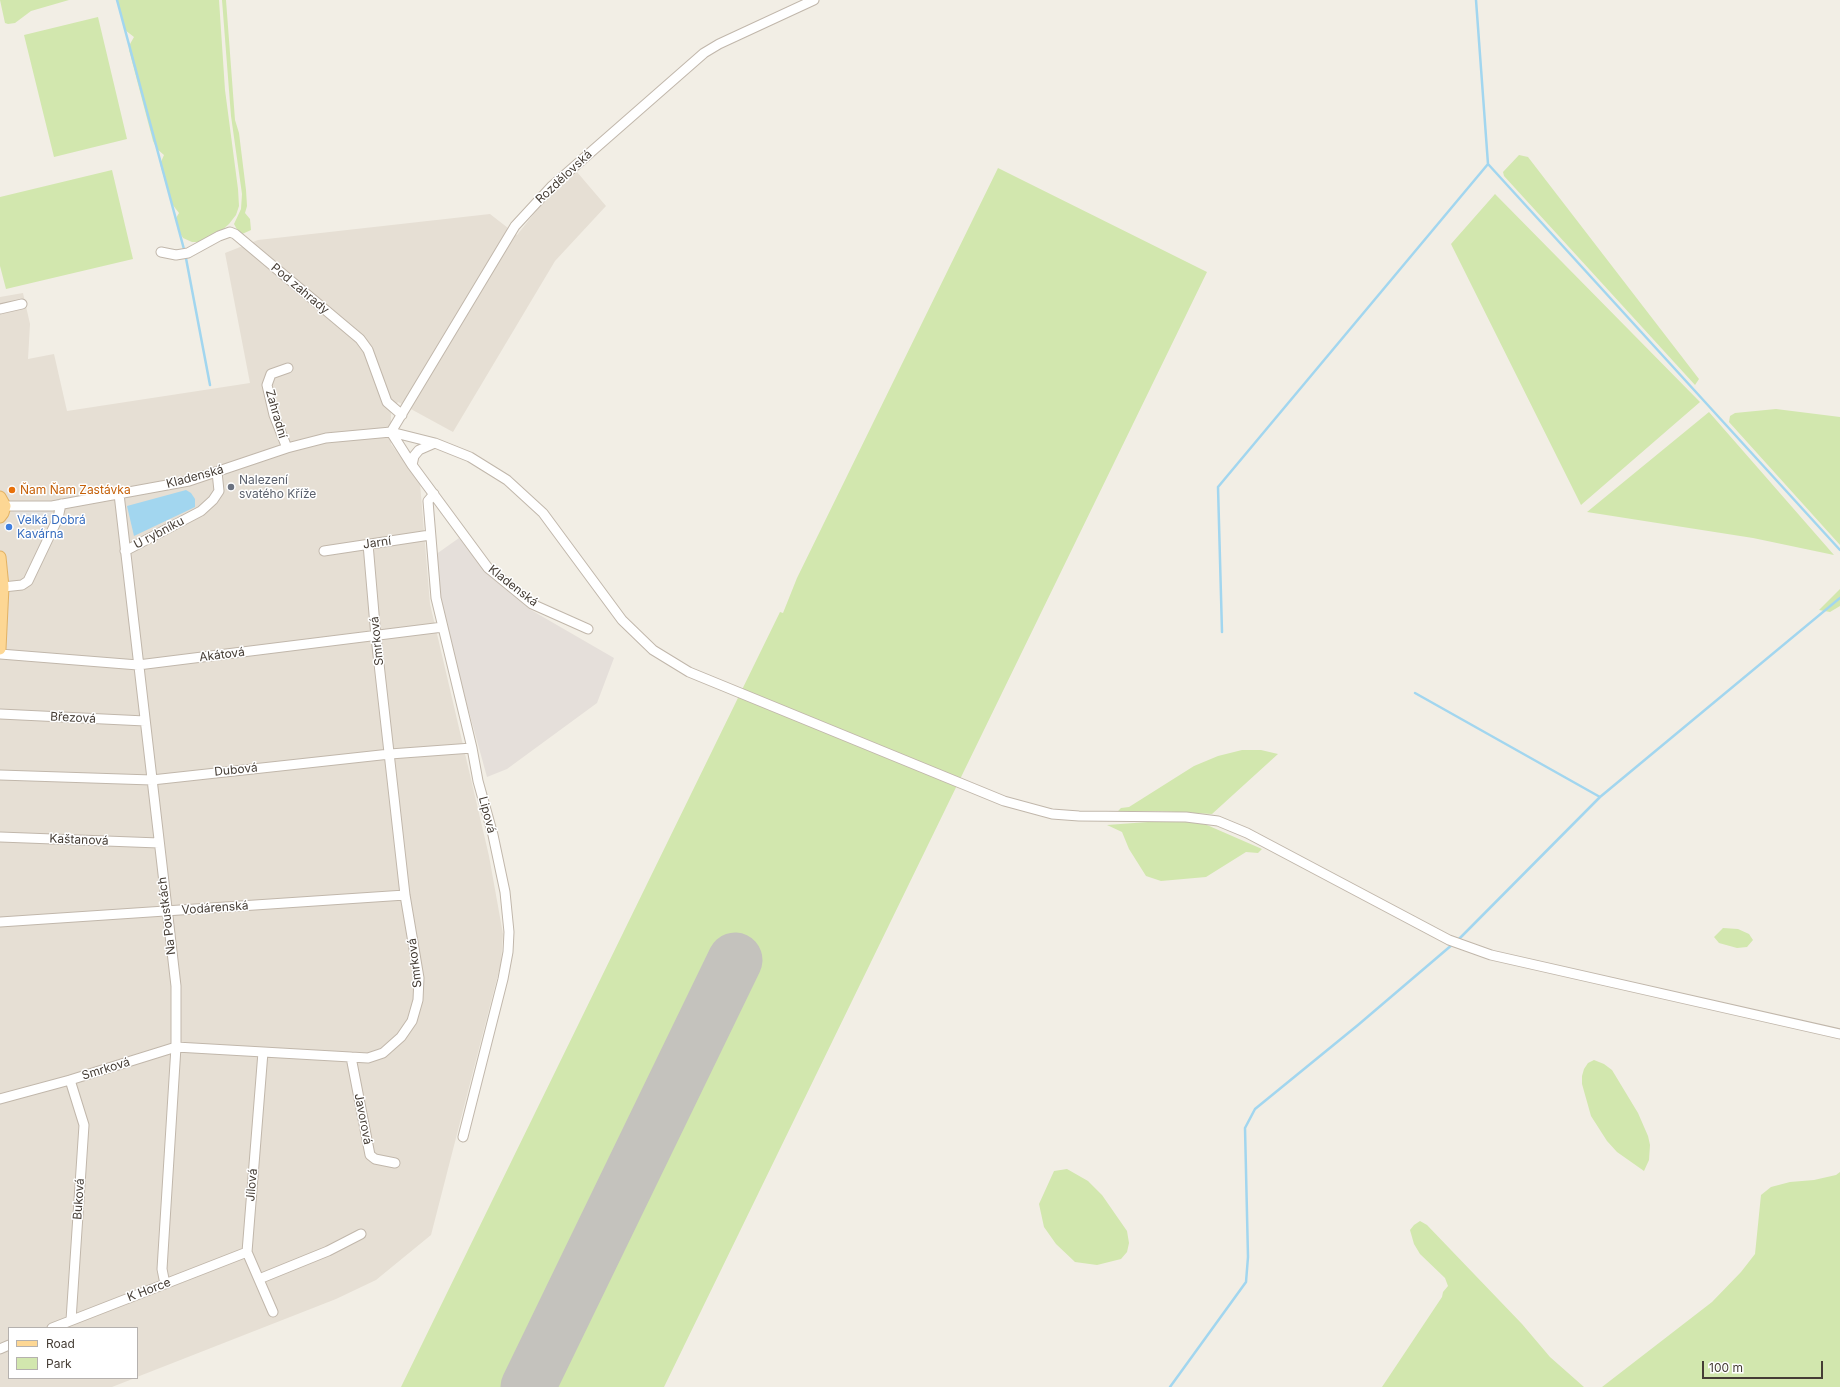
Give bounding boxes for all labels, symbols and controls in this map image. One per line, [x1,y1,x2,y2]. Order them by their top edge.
street label: Rozdělovská [533,147,595,207]
street label: Pod zahrady [268,261,332,317]
street label: Zahradní [262,388,290,440]
street label: Kladenská [165,462,225,492]
place label: Nalezení svatého Kříže [239,473,316,501]
marker: Nalezení svatého Kříže [226,482,236,492]
place label: Ňam Ňam Zastávka [20,483,131,497]
marker: Ňam Ňam Zastávka [7,485,17,495]
place label: Velká Dobrá Kavárna [17,513,86,541]
street label: U rybníku [131,514,187,552]
marker: Velká Dobrá Kavárna [4,522,14,532]
street label: Jarní [362,534,392,552]
street label: Kladenská [485,562,541,610]
street label: Smrková [367,616,387,666]
street label: Akátová [198,645,246,665]
street label: Březová [50,710,96,726]
street label: Dubová [214,761,258,779]
street label: Lipová [475,795,499,835]
street label: Kaštanová [49,832,109,848]
street label: Na Poustkách [155,876,179,956]
street label: Vodárenská [181,898,249,918]
street label: Smrková [405,937,425,989]
street label: Smrková [80,1055,132,1083]
street label: Javorová [351,1092,375,1146]
street label: Jílová [243,1168,261,1202]
street label: Buková [70,1178,88,1220]
street label: K Horce [125,1275,173,1305]
legend [8,1327,138,1379]
text: Road [46,1336,75,1351]
scale bar [1704,1353,1825,1379]
text: Park [46,1356,72,1371]
text: 100 m [1709,1360,1743,1375]

